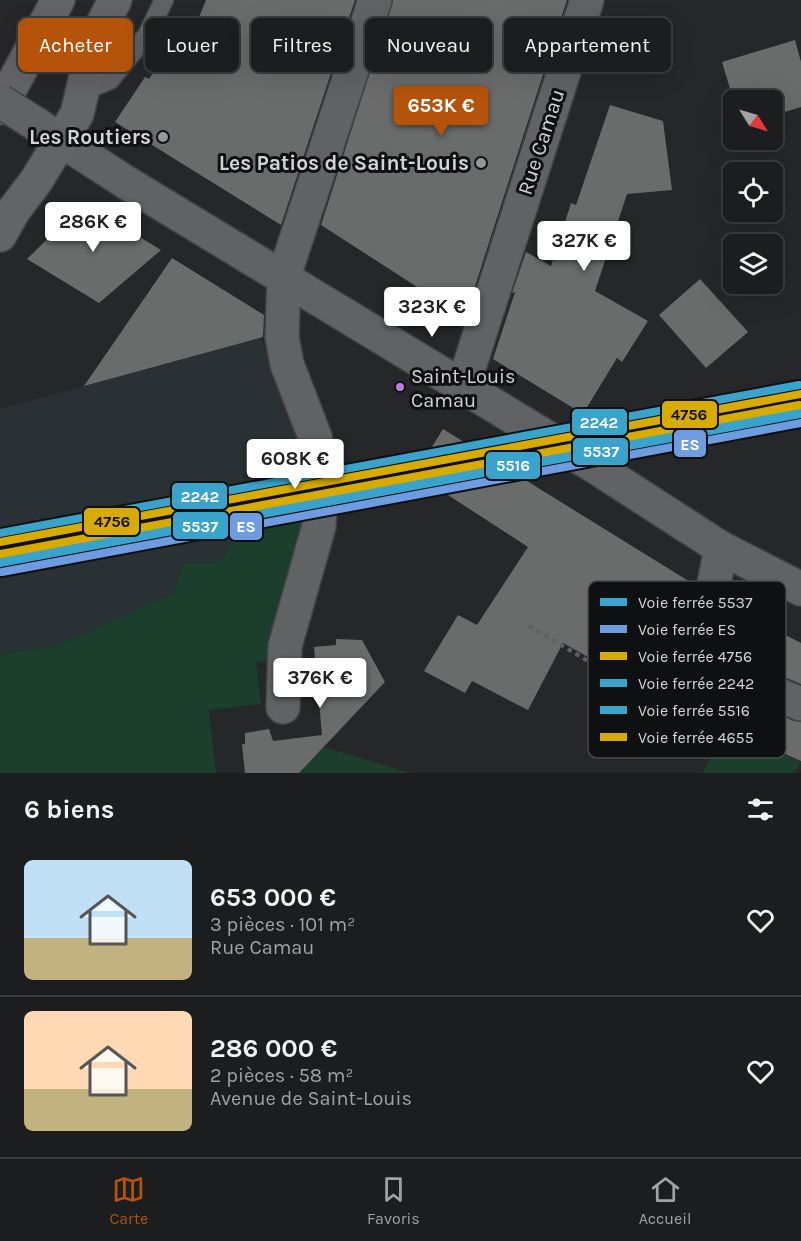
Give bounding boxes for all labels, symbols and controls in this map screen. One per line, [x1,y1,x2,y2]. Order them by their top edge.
chip: Acheter [18,18,133,72]
chip: Louer [145,18,239,72]
chip: Filtres [251,18,353,72]
chip: Nouveau [365,18,492,72]
chip: Appartement [504,18,671,72]
pin: 653K € [392,86,490,137]
street label: Rue Camau [513,86,569,198]
north arrow [723,90,783,150]
map controls [723,90,783,294]
text: 653K € [407,94,475,117]
place label: Les Routiers [29,125,151,149]
marker: Les Routiers [156,130,170,144]
place label: Les Patios de Saint-Louis [219,151,469,175]
marker: Les Patios de Saint-Louis [474,156,488,170]
button: locate [723,162,783,222]
pin: 286K € [44,202,142,253]
text: 286K € [59,210,127,233]
pin: 327K € [535,221,633,272]
text: 327K € [551,229,617,252]
button: layers [723,234,783,294]
pin: 323K € [383,287,481,338]
text: 323K € [398,295,466,318]
place label: Saint-Louis Camau [411,365,515,412]
marker: Saint-Louis Camau [394,381,406,393]
line badge: 4756 [661,400,718,429]
text: 4756 [671,405,707,424]
line badge: 2242 [571,408,628,436]
text: 2242 [580,413,618,432]
line badge: ES [673,429,707,458]
text: ES [680,435,700,454]
line badge: 5537 [572,437,629,466]
pin: 608K € [246,439,344,490]
text: 5537 [583,442,619,461]
text: 608K € [261,447,329,470]
line badge: 5516 [485,451,541,480]
text: 5516 [496,456,530,475]
line badge: 2242 [171,482,228,510]
text: 2242 [181,487,219,506]
line badge: 4756 [83,507,140,536]
line badge: 5537 [172,511,229,540]
text: 4756 [94,512,130,531]
line badge: ES [229,512,263,541]
text: 5537 [182,517,218,536]
text: ES [236,517,256,536]
legend [588,581,786,758]
text: Voie ferrée 5537 [638,593,753,612]
text: Voie ferrée ES [638,620,736,639]
text: Voie ferrée 4756 [638,647,752,666]
pin: 376K € [271,658,369,709]
text: 376K € [287,666,353,689]
text: Voie ferrée 2242 [638,674,754,693]
text: Voie ferrée 5516 [638,701,750,720]
text: Voie ferrée 4655 [638,728,754,747]
icon: filters [744,793,777,826]
text: 6 biens [24,794,115,825]
text: 653 000 € [210,882,336,913]
icon: home [72,884,144,956]
icon: heart [744,904,777,937]
text: 3 pièces · 101 m² [210,913,355,936]
text: Rue Camau [210,936,314,959]
text: 286 000 € [210,1033,337,1064]
icon: home [72,1035,144,1107]
icon: heart [744,1055,777,1088]
text: 2 pièces · 58 m² [210,1064,354,1087]
text: Avenue de Saint-Louis [210,1087,412,1110]
tab: Carte [109,1173,148,1228]
tab: Favoris [367,1173,420,1228]
tab: Accueil [639,1173,691,1228]

